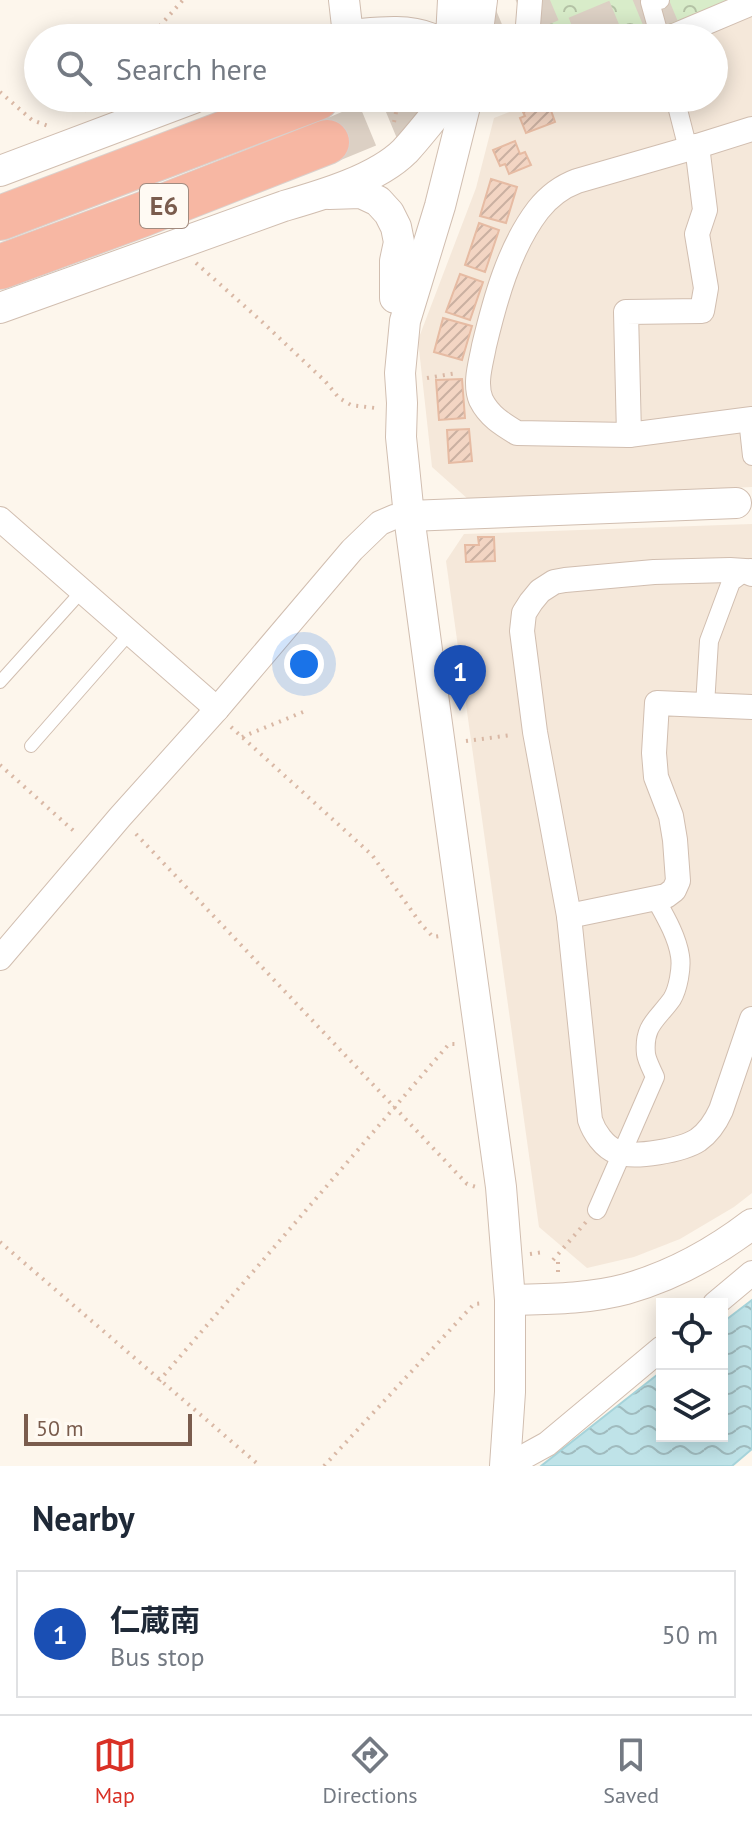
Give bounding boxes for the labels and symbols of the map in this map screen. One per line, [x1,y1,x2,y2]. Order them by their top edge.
road number: E6 [140,184,188,228]
your location [284,644,324,684]
pin: 1 [434,645,486,711]
scale bar [24,1410,192,1446]

